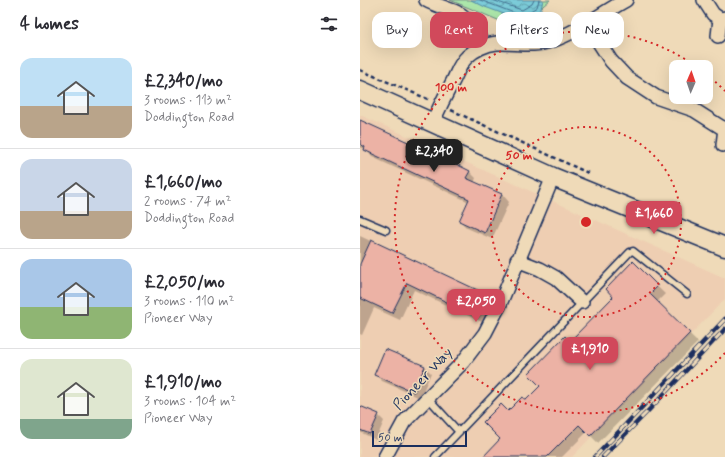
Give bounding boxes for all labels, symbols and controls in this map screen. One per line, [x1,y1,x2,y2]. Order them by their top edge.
chip: Buy [372,12,422,48]
chip: Rent [430,12,488,48]
chip: Filters [496,12,563,48]
chip: New [571,12,624,48]
text: 4 homes [20,13,79,35]
icon: filters [318,13,340,35]
north arrow [669,60,713,104]
map controls [669,60,713,104]
text: £2,340/mo [144,70,223,92]
icon: home [52,74,100,122]
text: 100 m [435,80,468,96]
text: 3 rooms · 113 m² [144,92,232,109]
text: Doddington Road [144,109,234,126]
pin: £2,340 [401,139,467,173]
text: £2,340 [415,143,453,160]
text: 50 m [506,148,533,164]
text: £1,660/mo [144,171,222,193]
icon: home [52,175,100,223]
text: 2 rooms · 74 m² [144,193,231,210]
pin: £1,660 [621,201,687,235]
text: £1,660 [635,205,673,222]
text: Doddington Road [144,210,234,227]
centre of rings [579,215,593,229]
text: £2,050/mo [144,271,225,293]
icon: home [52,275,100,323]
pin: £2,050 [443,289,509,323]
text: 3 rooms · 110 m² [144,293,234,310]
text: £2,050 [456,293,496,310]
text: Pioneer Way [144,310,213,327]
pin: £1,910 [557,337,623,371]
text: £1,910 [571,341,609,358]
street label: Pioneer Way [389,343,458,415]
text: £1,910/mo [144,371,222,393]
icon: home [52,375,100,423]
text: 3 rooms · 104 m² [144,393,236,410]
text: Pioneer Way [144,410,213,427]
scale bar [372,429,467,448]
text: 50 m [378,431,403,445]

